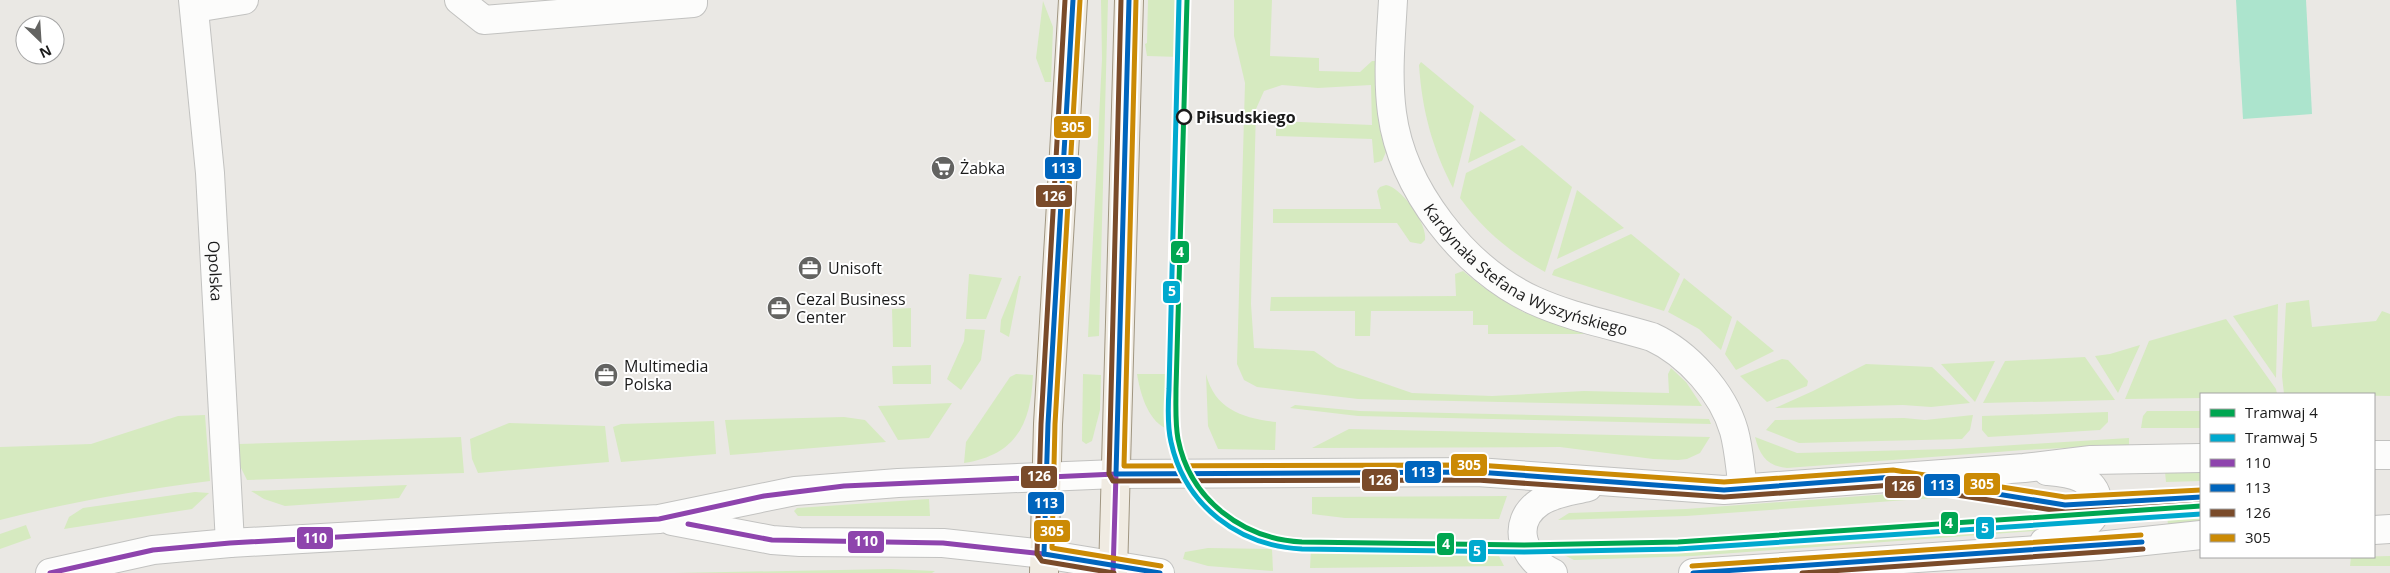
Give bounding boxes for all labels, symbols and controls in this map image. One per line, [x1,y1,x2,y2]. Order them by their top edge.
north arrow [15,15,65,65]
text: N [37,41,55,63]
place label: Piłsudskiego [1196,106,1296,128]
marker: Piłsudskiego [1176,109,1192,125]
line badge: 305 [1053,115,1092,139]
text: 305 [1061,117,1085,136]
supermarket icon: Żabka [930,155,956,181]
line badge: 113 [1044,156,1082,180]
place label: Żabka [960,157,1005,179]
text: 113 [1051,158,1075,177]
line badge: 126 [1035,184,1073,208]
text: 126 [1042,186,1066,205]
street label: Kardynała Stefana Wyszyńskiego [1419,199,1630,341]
street label: Opolska [203,240,228,302]
line badge: 4 [1170,240,1190,264]
text: 4 [1176,242,1184,261]
office icon: Unisoft [797,255,823,281]
place label: Unisoft [828,257,882,279]
line badge: 5 [1162,280,1181,304]
text: 5 [1168,281,1176,300]
place label: Cezal Business Center [796,288,906,328]
office icon: Cezal Business Center [766,295,792,321]
place label: Multimedia Polska [624,355,709,395]
office icon: Multimedia Polska [593,362,619,388]
legend [2200,393,2375,558]
text: Tramwaj 4 [2245,402,2318,422]
text: Tramwaj 5 [2245,427,2318,447]
text: 110 [2245,452,2271,472]
line badge: 305 [1450,453,1488,477]
text: 305 [1457,455,1481,474]
line badge: 113 [1404,460,1442,484]
text: 113 [1411,462,1435,481]
line badge: 126 [1020,465,1058,489]
text: 126 [1027,466,1051,485]
line badge: 126 [1361,468,1399,492]
text: 126 [1368,470,1392,489]
line badge: 305 [1963,472,2001,496]
line badge: 113 [1923,473,1961,497]
text: 305 [1970,474,1994,493]
line badge: 126 [1884,475,1922,499]
text: 113 [1930,475,1954,494]
text: 126 [1891,476,1915,495]
text: 113 [2245,477,2271,497]
line badge: 113 [1027,491,1065,515]
text: 113 [1034,493,1058,512]
text: 126 [2245,502,2271,522]
line badge: 4 [1940,511,1959,535]
text: 4 [1945,513,1953,532]
line badge: 5 [1975,516,1995,540]
text: 5 [1981,518,1989,537]
line badge: 305 [1033,519,1071,543]
text: 305 [1040,521,1064,540]
line badge: 110 [296,526,334,550]
text: 305 [2245,527,2271,547]
text: 110 [303,528,327,547]
line badge: 110 [847,530,885,554]
text: 110 [854,531,878,550]
line badge: 4 [1436,532,1455,556]
text: 4 [1442,534,1450,553]
line badge: 5 [1468,539,1487,563]
text: 5 [1473,541,1481,560]

